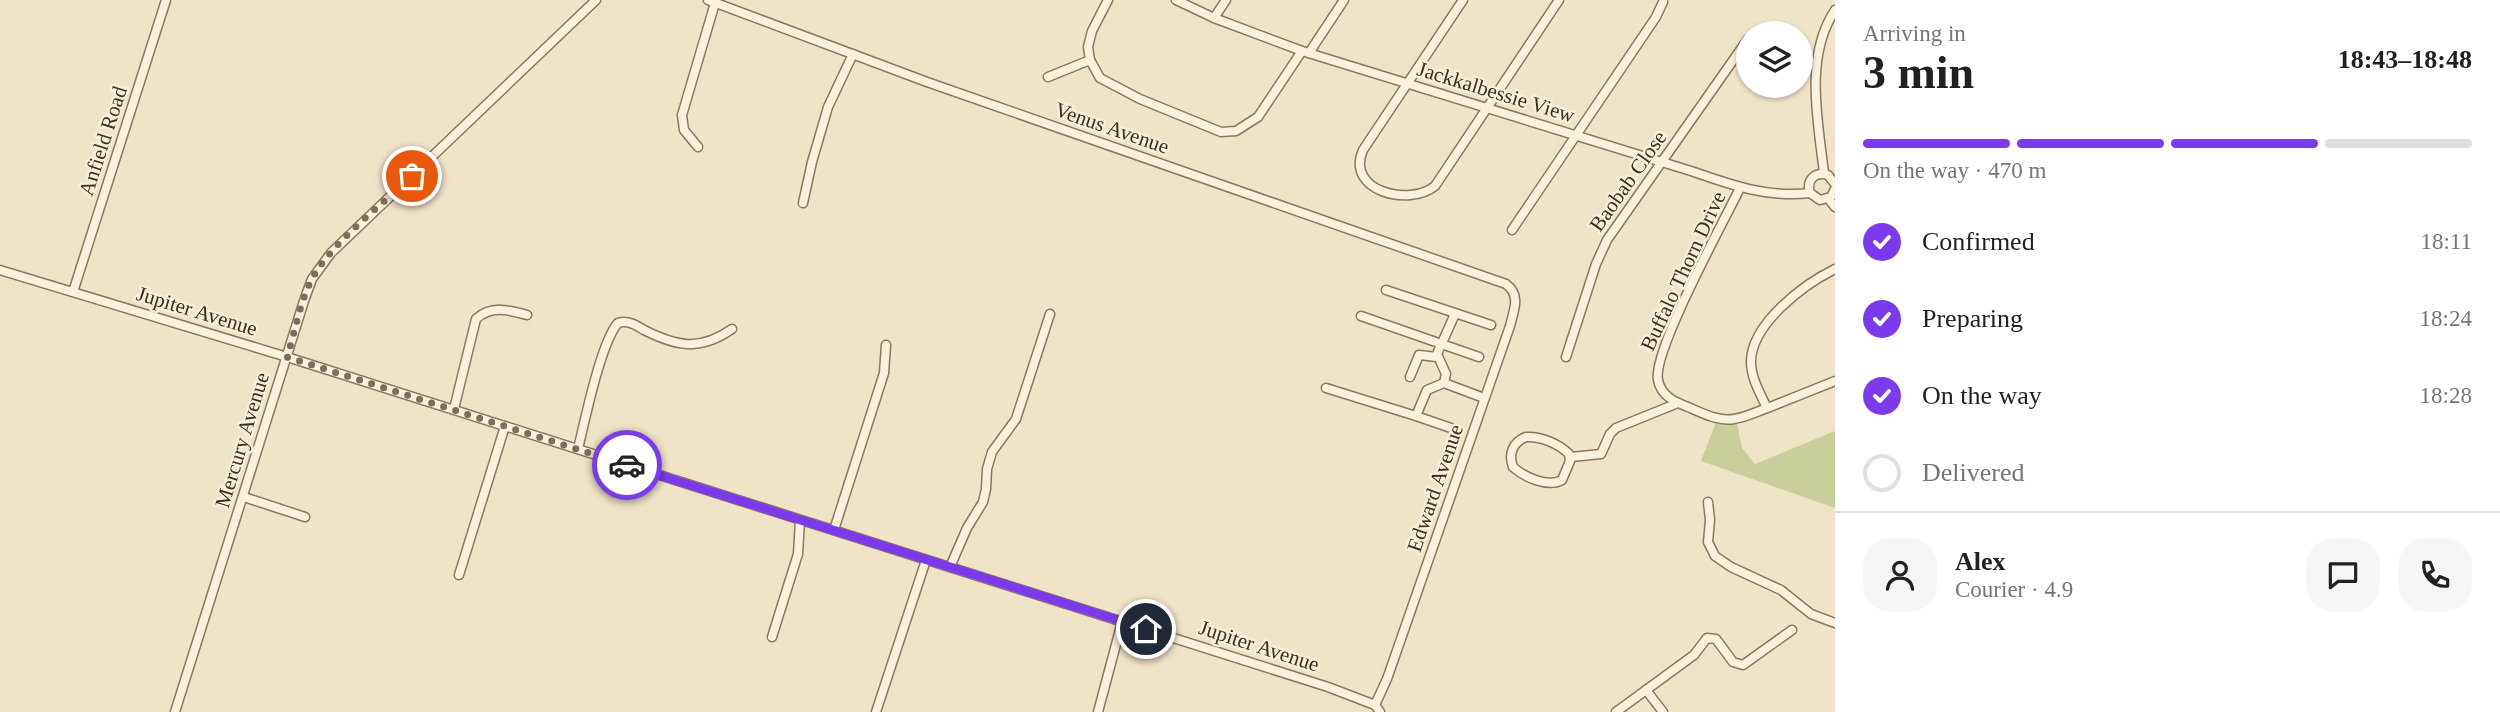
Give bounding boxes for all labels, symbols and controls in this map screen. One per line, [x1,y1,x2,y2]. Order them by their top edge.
map controls [1736,21,1813,98]
button: layers [1736,21,1813,98]
text: Arriving in [1863,21,1966,46]
text: 18:43–18:48 [2338,45,2472,74]
text: 3 min [1863,47,1974,98]
street label: Jackkalbessie View [1414,57,1578,128]
street label: Anfield Road [74,83,132,199]
street label: Venus Avenue [1052,97,1172,159]
street label: Baobab Close [1585,126,1671,236]
pin [382,146,442,206]
icon: bag [393,157,431,195]
text: On the way · 470 m [1863,158,2046,183]
street label: Buffalo Thorn Drive [1636,188,1730,354]
icon: check [1863,223,1901,261]
text: Confirmed [1922,227,2035,256]
text: 18:11 [2420,229,2472,254]
street label: Jupiter Avenue [134,281,260,341]
icon: check [1863,300,1901,338]
text: Preparing [1922,304,2023,333]
text: 18:24 [2420,306,2472,331]
street label: Mercury Avenue [210,369,274,511]
icon: check [1863,377,1901,415]
text: On the way [1922,381,2042,410]
text: 18:28 [2420,383,2472,408]
street label: Edward Avenue [1402,421,1468,555]
courier [592,430,662,500]
icon: car [608,446,646,484]
text: Delivered [1922,458,2025,487]
button: person [1863,538,1937,612]
button: chat [2306,538,2380,612]
button: phone [2398,538,2472,612]
text: Alex [1955,547,2006,576]
text: Courier · 4.9 [1955,577,2073,602]
pin [1116,599,1176,659]
icon: home [1127,610,1165,648]
street label: Jupiter Avenue [1196,615,1322,677]

